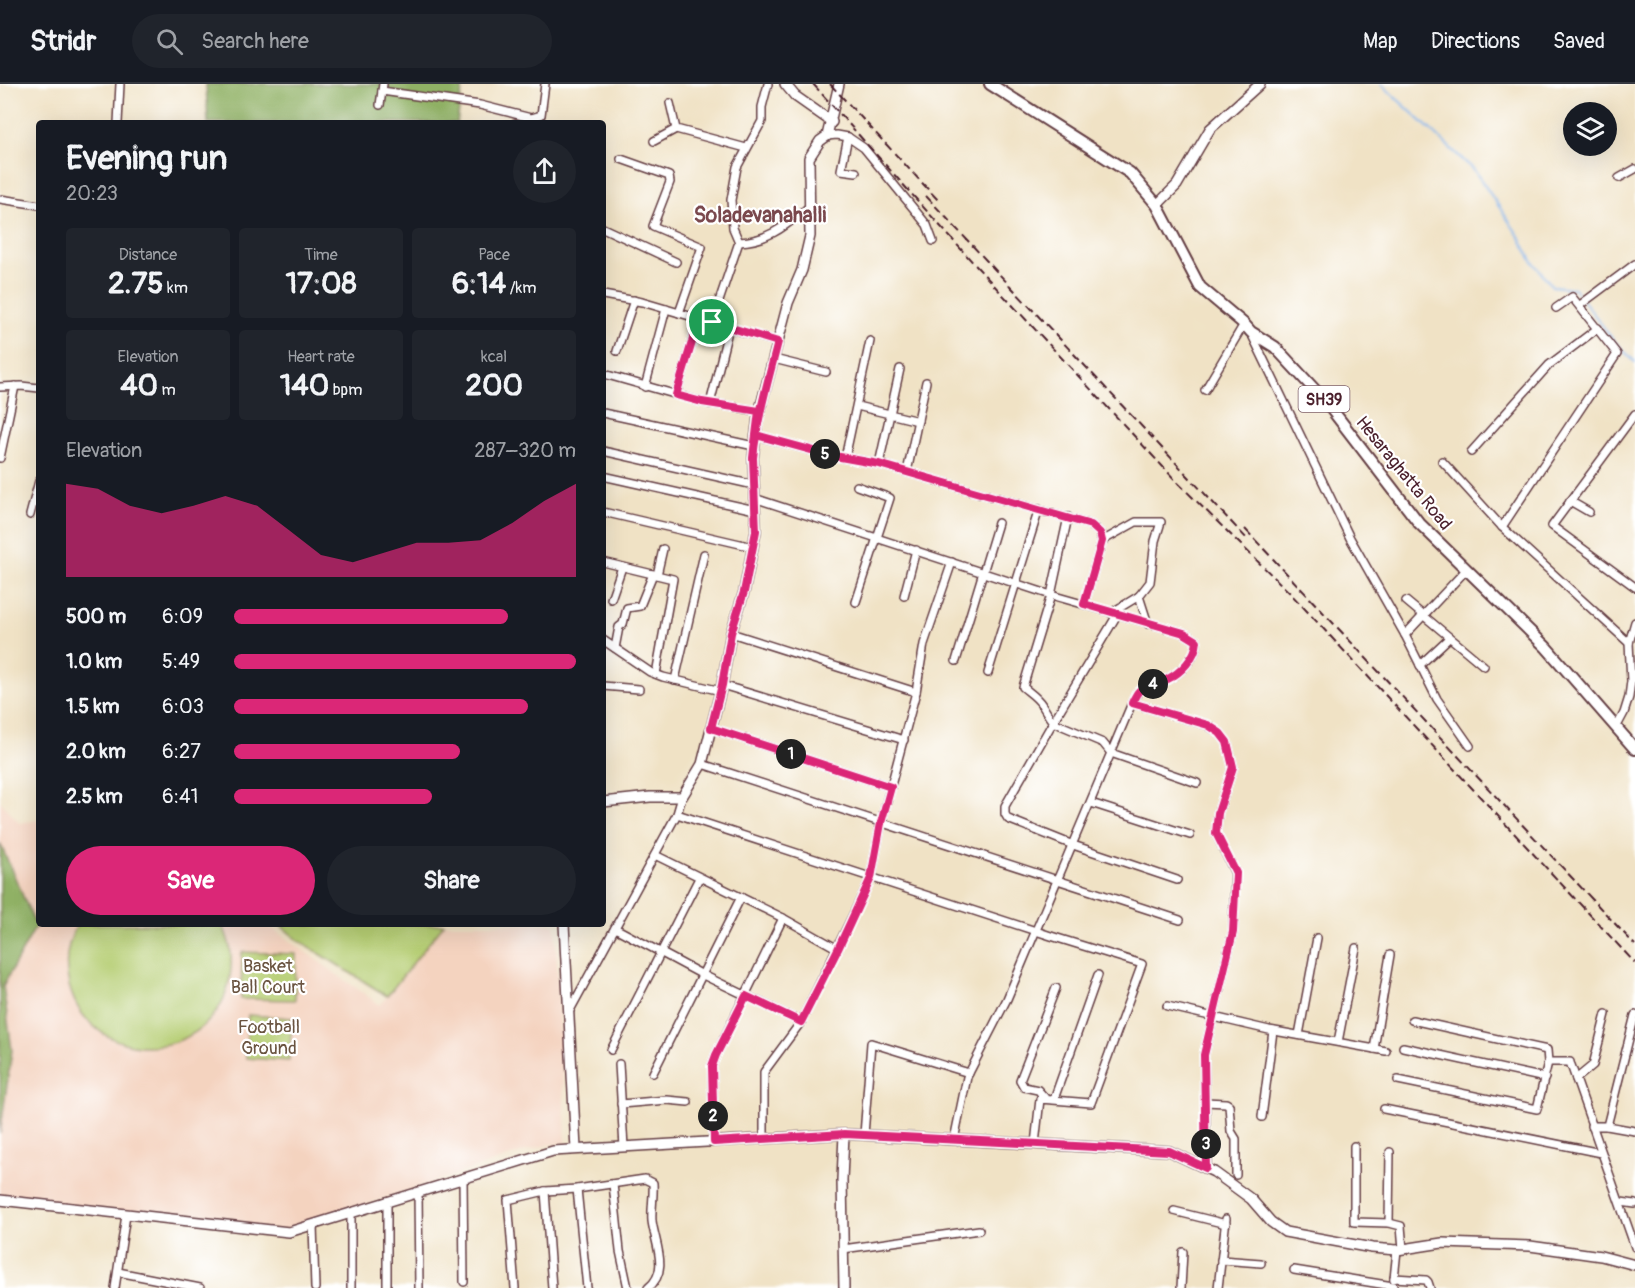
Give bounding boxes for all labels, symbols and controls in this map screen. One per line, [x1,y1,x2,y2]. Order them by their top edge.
search box [132,14,552,68]
text: Stridr [30,24,96,59]
icon: search [153,25,186,58]
text: Search here [201,27,309,55]
text: Map [1363,28,1398,55]
text: Directions [1431,28,1520,55]
text: Saved [1553,28,1605,55]
map controls [1563,102,1617,156]
button: layers [1563,102,1617,156]
text: Evening run [66,138,227,179]
button: share [513,140,576,203]
text: 20:23 [66,181,118,206]
district label: Soladevanahalli [694,202,827,229]
text: Distance [119,245,177,265]
text: Time [304,245,338,265]
text: Pace [478,245,510,265]
text: 2.75 [108,265,164,302]
text: 17:08 [285,265,357,302]
text: 6:14 [452,265,506,302]
text: km [164,278,188,298]
text: /km [506,278,536,298]
pin [686,296,737,347]
icon: arrive [695,305,728,338]
text: Elevation [118,347,178,367]
text: Heart rate [287,347,355,367]
text: kcal [481,347,507,367]
text: 40 [120,367,158,404]
text: 140 [280,367,329,404]
text: 200 [465,367,523,404]
text: m [158,380,176,400]
text: bpm [329,380,362,400]
road number: SH39 [1298,386,1350,412]
street label: Hesaraghatta Road [1351,412,1457,535]
text: Elevation [66,438,142,463]
text: 287–320 m [474,438,576,463]
pin: 5 [810,439,840,469]
text: 5 [821,444,829,464]
text: 500 m [66,604,126,629]
text: 6:09 [162,604,203,629]
text: 1.0 km [66,649,122,674]
text: 5:49 [162,649,200,674]
pin: 4 [1138,669,1168,699]
text: 4 [1148,674,1158,694]
text: 1.5 km [66,694,119,719]
text: 6:03 [162,694,204,719]
text: 2.0 km [66,739,126,764]
text: 6:27 [162,739,201,764]
pin: 1 [776,739,806,769]
text: 1 [788,744,794,764]
text: 2.5 km [66,784,123,809]
text: 6:41 [162,784,198,809]
button: Save [66,846,315,915]
button: Share [327,846,576,915]
park label: Basket Ball Court [231,955,306,999]
park label: Football Ground [238,1016,300,1060]
pin: 2 [698,1101,728,1131]
text: 2 [709,1106,717,1126]
pin: 3 [1191,1129,1221,1159]
text: 3 [1202,1134,1210,1154]

